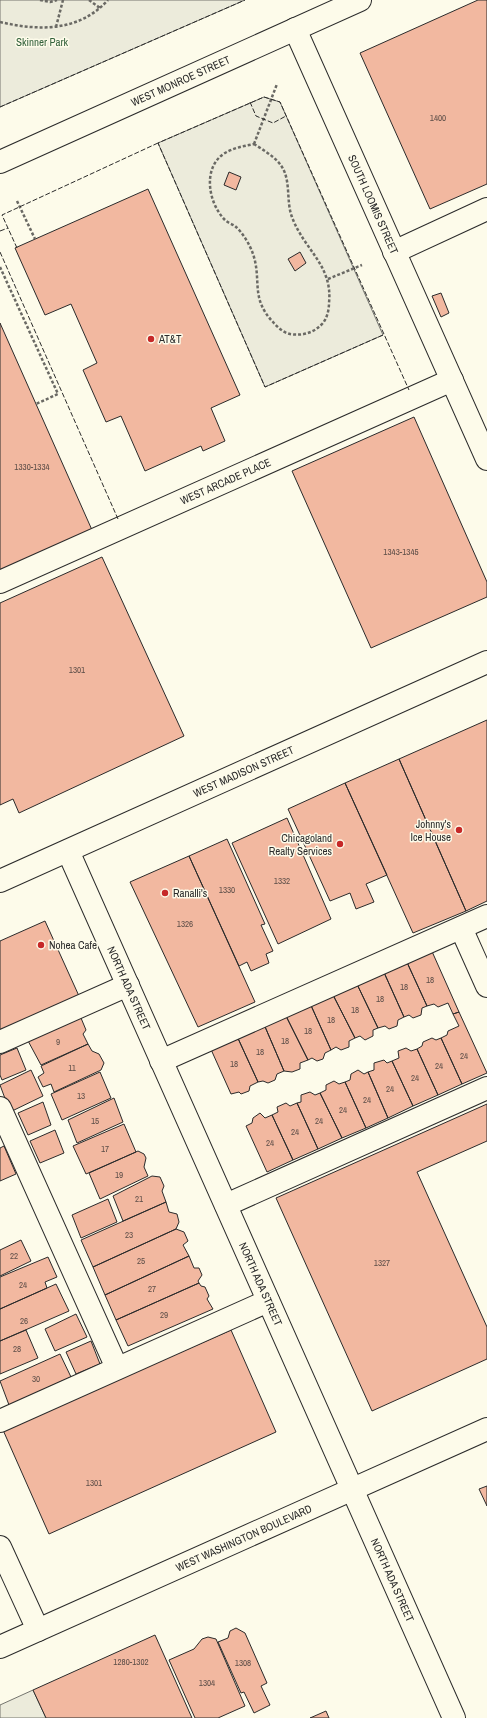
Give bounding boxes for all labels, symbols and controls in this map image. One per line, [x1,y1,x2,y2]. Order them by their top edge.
park label: Skinner Park [16,35,69,49]
street label: WEST MONROE STREET [129,52,233,109]
house number: 1400 [430,112,446,124]
street label: SOUTH LOOMIS STREET [345,152,402,257]
place label: AT&T [158,332,182,346]
marker: AT&T [146,334,156,344]
street label: WEST ARCADE PLACE [178,455,273,508]
house number: 1330-1334 [14,461,50,473]
house number: 1343-1345 [383,546,419,558]
house number: 1301 [69,664,85,676]
street label: WEST MADISON STREET [191,743,296,800]
place label: Johnny's Ice House [410,817,451,844]
marker: Johnny's Ice House [454,825,464,835]
place label: Chicagoland Realty Services [269,831,332,858]
marker: Chicagoland Realty Services [335,839,345,849]
house number: 1332 [274,875,290,887]
house number: 1330 [219,884,235,896]
place label: Ranalli's [173,886,208,900]
marker: Ranalli's [160,888,170,898]
house number: 1326 [177,918,193,930]
place label: Nohea Cafe [49,938,97,952]
marker: Nohea Cafe [36,940,46,950]
street label: NORTH ADA STREET [104,944,154,1033]
house number: 18 [426,974,434,986]
house number: 18 [400,981,408,993]
house number: 18 [376,993,384,1005]
house number: 18 [351,1004,359,1016]
house number: 18 [327,1014,335,1026]
house number: 18 [304,1025,312,1037]
house number: 18 [281,1035,289,1047]
house number: 9 [56,1036,60,1048]
house number: 18 [256,1046,264,1058]
house number: 24 [460,1050,468,1062]
house number: 18 [230,1058,238,1070]
house number: 24 [435,1060,443,1072]
house number: 11 [68,1062,76,1074]
house number: 24 [411,1072,419,1084]
house number: 24 [386,1083,394,1095]
house number: 13 [77,1090,85,1102]
house number: 24 [363,1094,371,1106]
house number: 24 [339,1104,347,1116]
house number: 15 [91,1115,99,1127]
house number: 24 [315,1115,323,1127]
house number: 24 [291,1126,299,1138]
house number: 24 [266,1137,274,1149]
house number: 17 [101,1143,109,1155]
house number: 19 [115,1169,123,1181]
house number: 21 [135,1193,143,1205]
house number: 23 [125,1229,133,1241]
street label: NORTH ADA STREET [236,1240,286,1329]
house number: 22 [10,1250,18,1262]
house number: 25 [137,1255,145,1267]
house number: 1327 [374,1257,390,1269]
house number: 24 [19,1279,27,1291]
house number: 27 [148,1283,156,1295]
house number: 29 [160,1309,168,1321]
house number: 26 [20,1315,28,1327]
house number: 28 [13,1343,21,1355]
house number: 30 [32,1373,40,1385]
house number: 1301 [86,1477,102,1489]
street label: WEST WASHINGTON BOULEVARD [173,1501,314,1574]
street label: NORTH ADA STREET [368,1536,417,1624]
house number: 1280-1302 [113,1656,149,1668]
house number: 1308 [235,1657,251,1669]
house number: 1304 [199,1677,215,1689]

